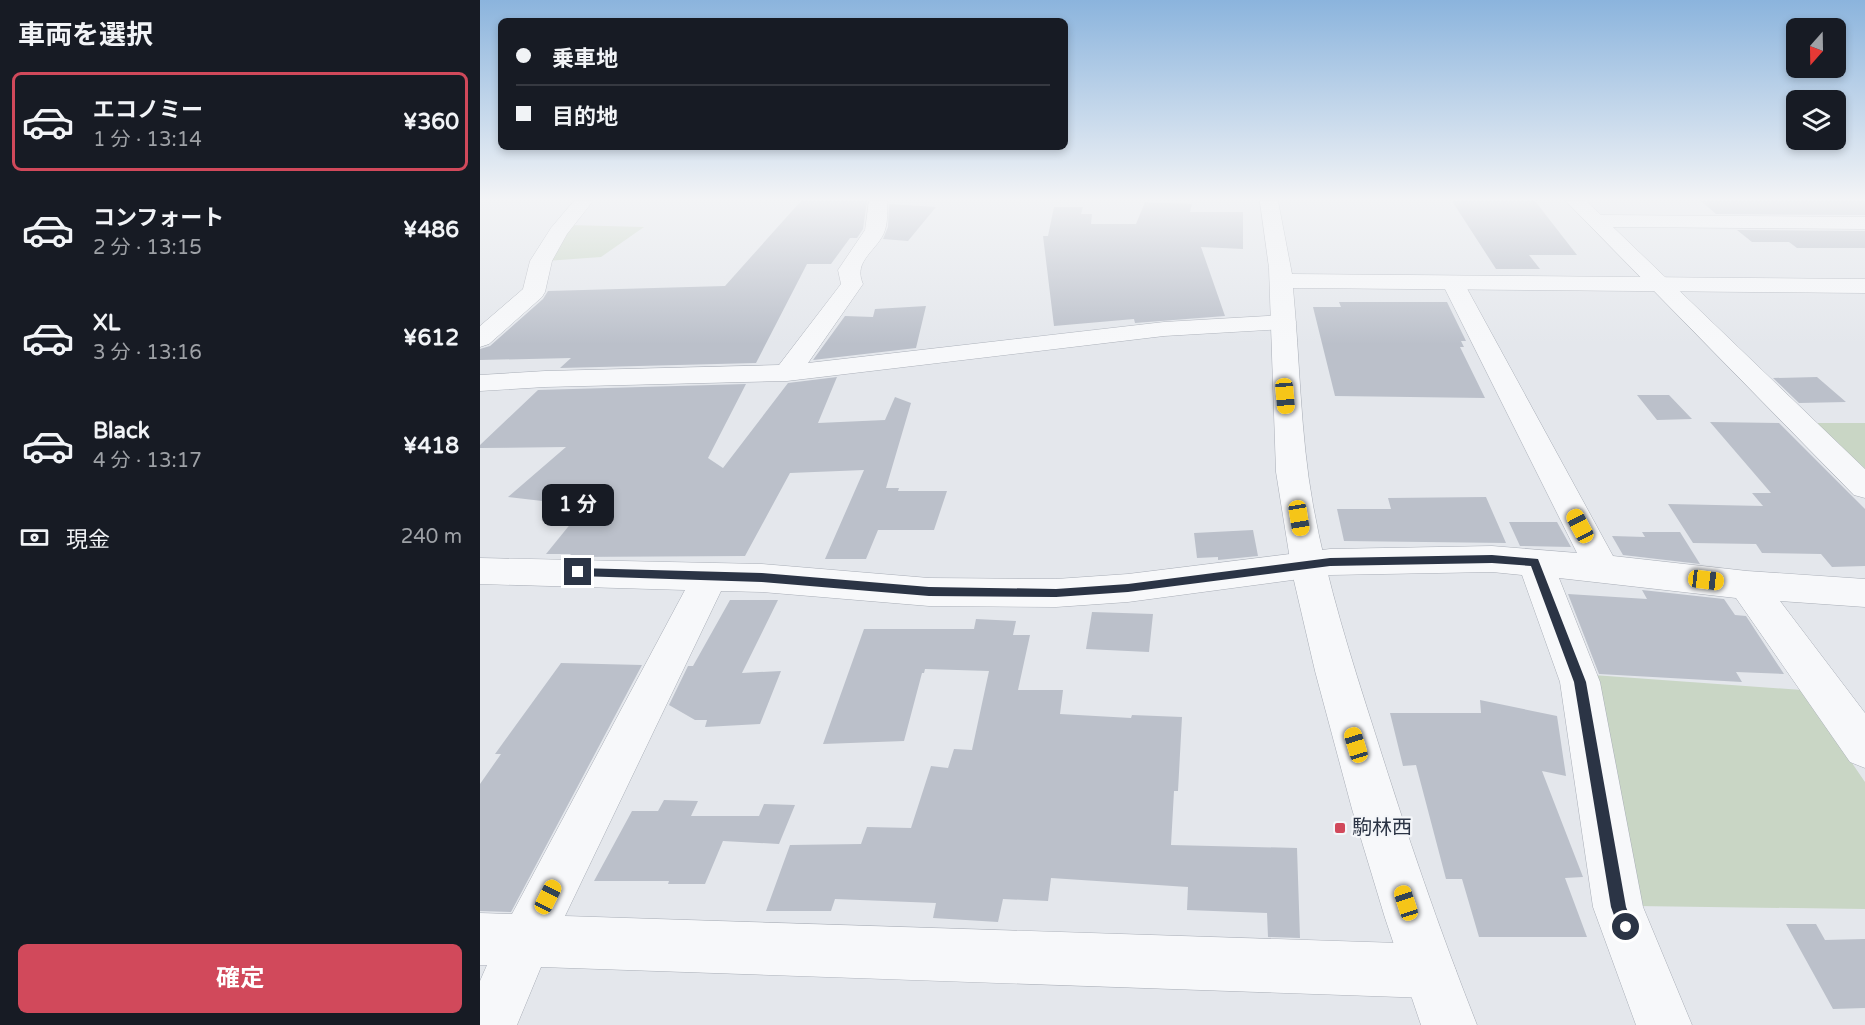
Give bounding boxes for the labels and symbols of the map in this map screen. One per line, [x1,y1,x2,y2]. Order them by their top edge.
north arrow [1786,18,1846,78]
car [1274,377,1296,415]
callout: 1 分 [542,485,614,527]
car [1287,499,1311,537]
car [1564,506,1596,546]
route end [564,558,591,585]
car [1687,569,1725,591]
car [1342,725,1370,765]
place label: 駒林西 [1352,816,1412,840]
marker: 駒林西 [1333,821,1347,835]
car [532,877,564,917]
car [1392,883,1420,923]
route start [1612,913,1639,940]

